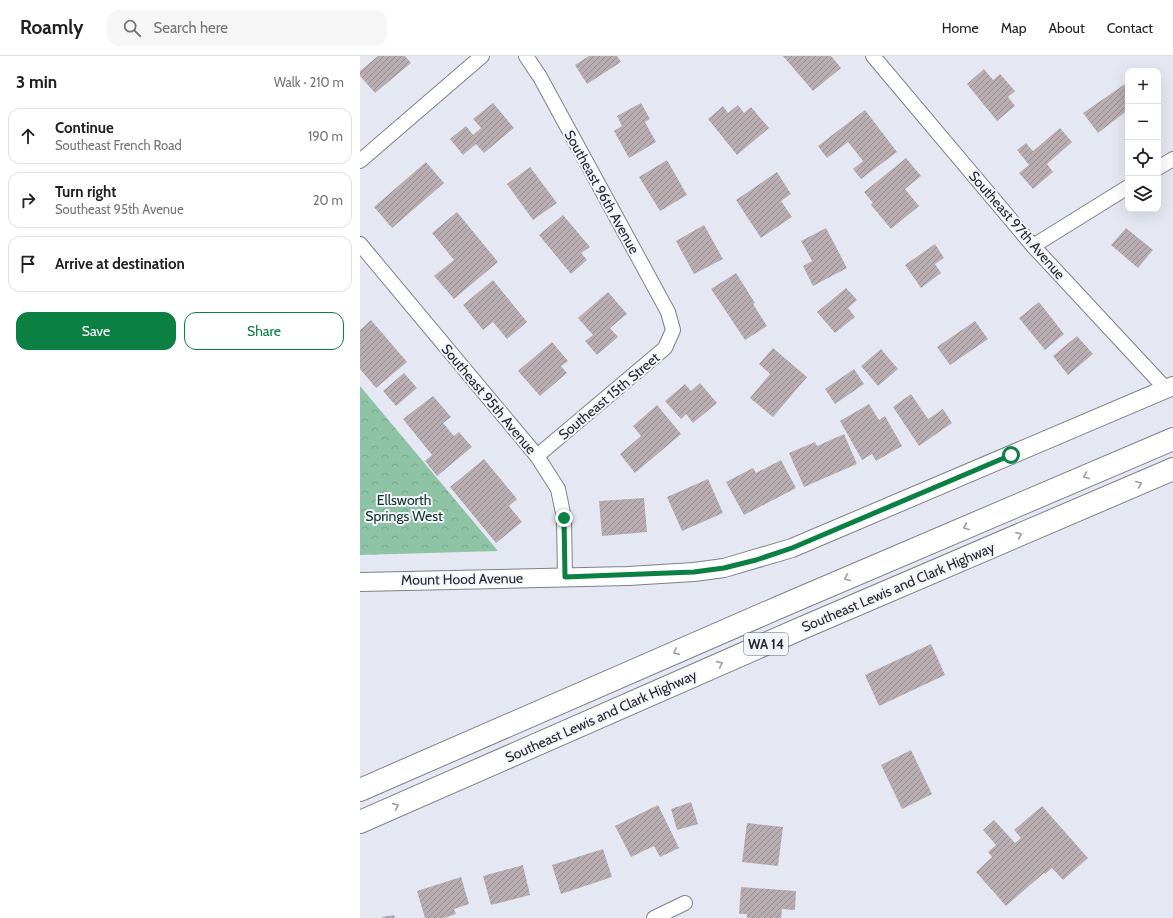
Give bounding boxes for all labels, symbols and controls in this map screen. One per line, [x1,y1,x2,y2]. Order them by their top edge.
search box [107,10,387,46]
text: Roamly [20,16,83,39]
icon: search [121,17,143,39]
text: Search here [153,19,228,37]
text: Home [942,19,979,37]
text: Map [1001,19,1026,37]
text: About [1048,19,1085,37]
text: Contact [1107,19,1153,37]
map controls [1125,68,1161,212]
button: + [1125,68,1161,104]
text: 3 min [16,72,57,92]
text: Walk · 210 m [274,74,344,90]
button: − [1125,104,1161,140]
text: Continue [55,119,114,137]
icon: ahead [17,125,39,147]
street label: Southeast 96th Avenue [560,127,644,257]
text: 190 m [308,128,343,144]
text: Southeast French Road [55,137,182,153]
button: locate [1125,140,1161,176]
street label: Southeast 97th Avenue [965,167,1069,283]
button: layers [1125,176,1161,212]
text: Turn right [55,183,116,201]
icon: right [17,189,39,211]
text: 20 m [313,192,343,208]
text: Southeast 95th Avenue [55,201,184,217]
icon: arrive [17,253,39,275]
text: Arrive at destination [55,255,185,273]
button: Save [16,312,176,350]
button: Share [184,312,344,350]
street label: Southeast 95th Avenue [438,340,540,458]
street label: Southeast 15th Street [555,348,664,444]
route start [1002,446,1020,464]
one-way arrow [1082,471,1090,479]
one-way arrow [1134,481,1142,489]
park label: Ellsworth Springs West [365,491,443,525]
route end [555,509,573,527]
one-way arrow [963,522,971,530]
one-way arrow [1015,532,1023,540]
street label: Southeast Lewis and Clark Highway [799,538,997,636]
street label: Mount Hood Avenue [401,569,523,589]
one-way arrow [843,574,850,582]
road number: WA 14 [744,633,788,655]
one-way arrow [673,647,680,655]
one-way arrow [715,661,723,669]
street label: Southeast Lewis and Clark Highway [502,665,700,767]
one-way arrow [392,803,399,811]

